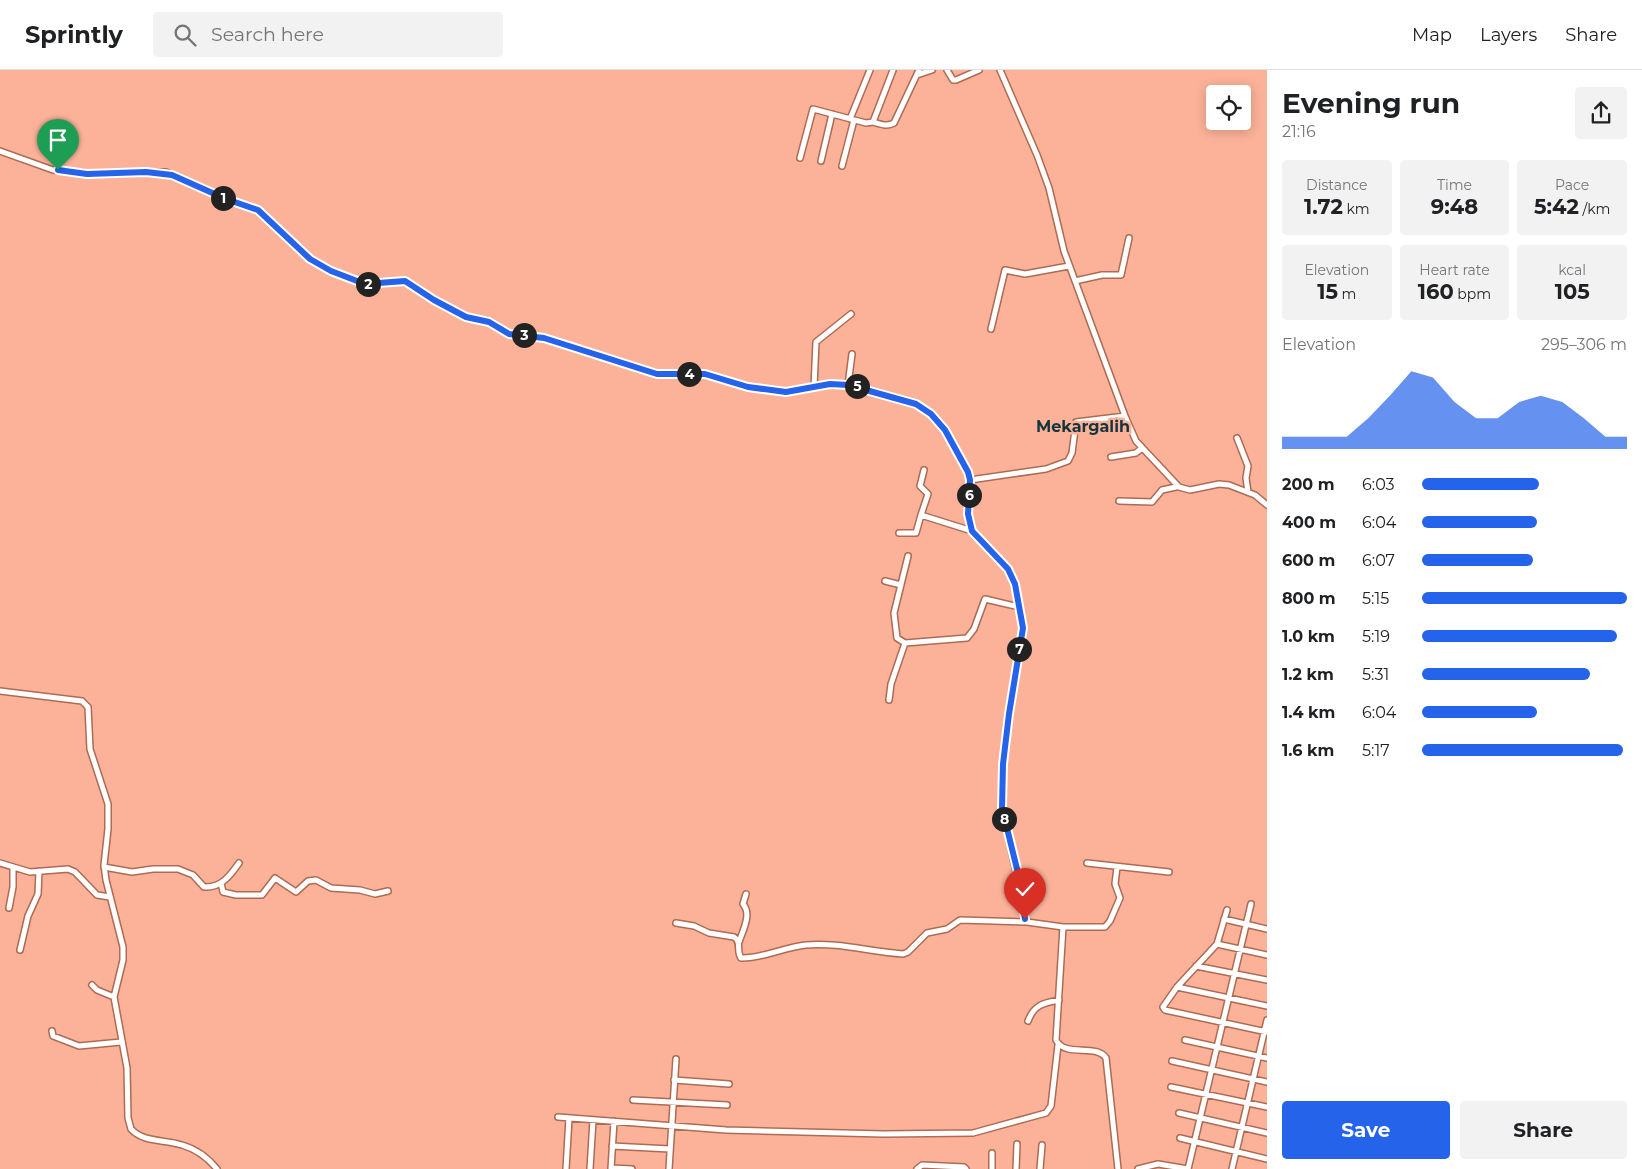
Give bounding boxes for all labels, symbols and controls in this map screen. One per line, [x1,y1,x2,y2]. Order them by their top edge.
search box [153,12,503,57]
text: Sprintly [25,20,123,49]
icon: search [171,21,199,49]
text: Search here [211,23,324,46]
text: Map [1412,24,1452,46]
text: Layers [1480,24,1537,46]
text: Share [1565,24,1617,46]
map controls [1206,85,1251,130]
button: locate [1206,85,1251,130]
text: Evening run [1282,86,1460,120]
button: share [1575,87,1627,139]
pin [37,119,79,170]
text: 21:16 [1282,122,1316,141]
icon: arrive [44,126,72,154]
text: Distance [1306,176,1368,194]
text: Time [1437,176,1472,194]
text: Pace [1555,176,1589,194]
pin: 1 [210,186,236,210]
text: 1 [221,189,226,207]
text: 1.72 [1304,194,1343,219]
text: 9:48 [1431,194,1478,219]
text: 5:42 [1534,194,1579,219]
text: km [1343,200,1370,218]
text: /km [1579,200,1610,218]
text: Elevation [1304,261,1369,279]
text: Heart rate [1419,261,1490,279]
text: kcal [1558,261,1586,279]
pin: 2 [356,272,380,296]
text: 2 [364,275,373,293]
text: 15 [1317,279,1338,304]
text: 160 [1418,279,1454,304]
text: 105 [1555,279,1590,304]
text: m [1338,285,1356,303]
text: bpm [1454,285,1491,303]
pin: 3 [512,322,536,348]
text: 3 [520,326,529,344]
text: Elevation [1282,335,1356,354]
text: 295–306 m [1541,335,1627,354]
pin: 4 [676,362,702,386]
text: 4 [685,365,694,383]
pin: 5 [844,374,870,398]
text: 5 [853,377,862,395]
district label: Mekargalih [1036,417,1130,436]
text: 200 m [1282,475,1334,494]
text: 6:03 [1362,475,1395,494]
pin: 6 [956,482,982,508]
text: 6 [965,486,974,504]
text: 400 m [1282,513,1336,532]
text: 6:04 [1362,513,1396,532]
text: 600 m [1282,551,1335,570]
text: 6:07 [1362,551,1395,570]
text: 800 m [1282,589,1336,608]
text: 5:15 [1362,589,1389,608]
text: 1.0 km [1282,627,1335,646]
text: 5:19 [1362,627,1390,646]
pin: 7 [1006,636,1032,662]
text: 7 [1015,640,1024,658]
text: 1.2 km [1282,665,1334,684]
text: 5:31 [1362,665,1389,684]
text: 1.4 km [1282,703,1335,722]
text: 6:04 [1362,703,1396,722]
text: 1.6 km [1282,741,1334,760]
text: 5:17 [1362,741,1390,760]
pin: 8 [992,806,1016,832]
text: 8 [1000,810,1009,828]
pin [1004,868,1046,919]
icon: check [1011,875,1039,903]
button: Save [1282,1101,1450,1159]
button: Share [1460,1101,1627,1159]

